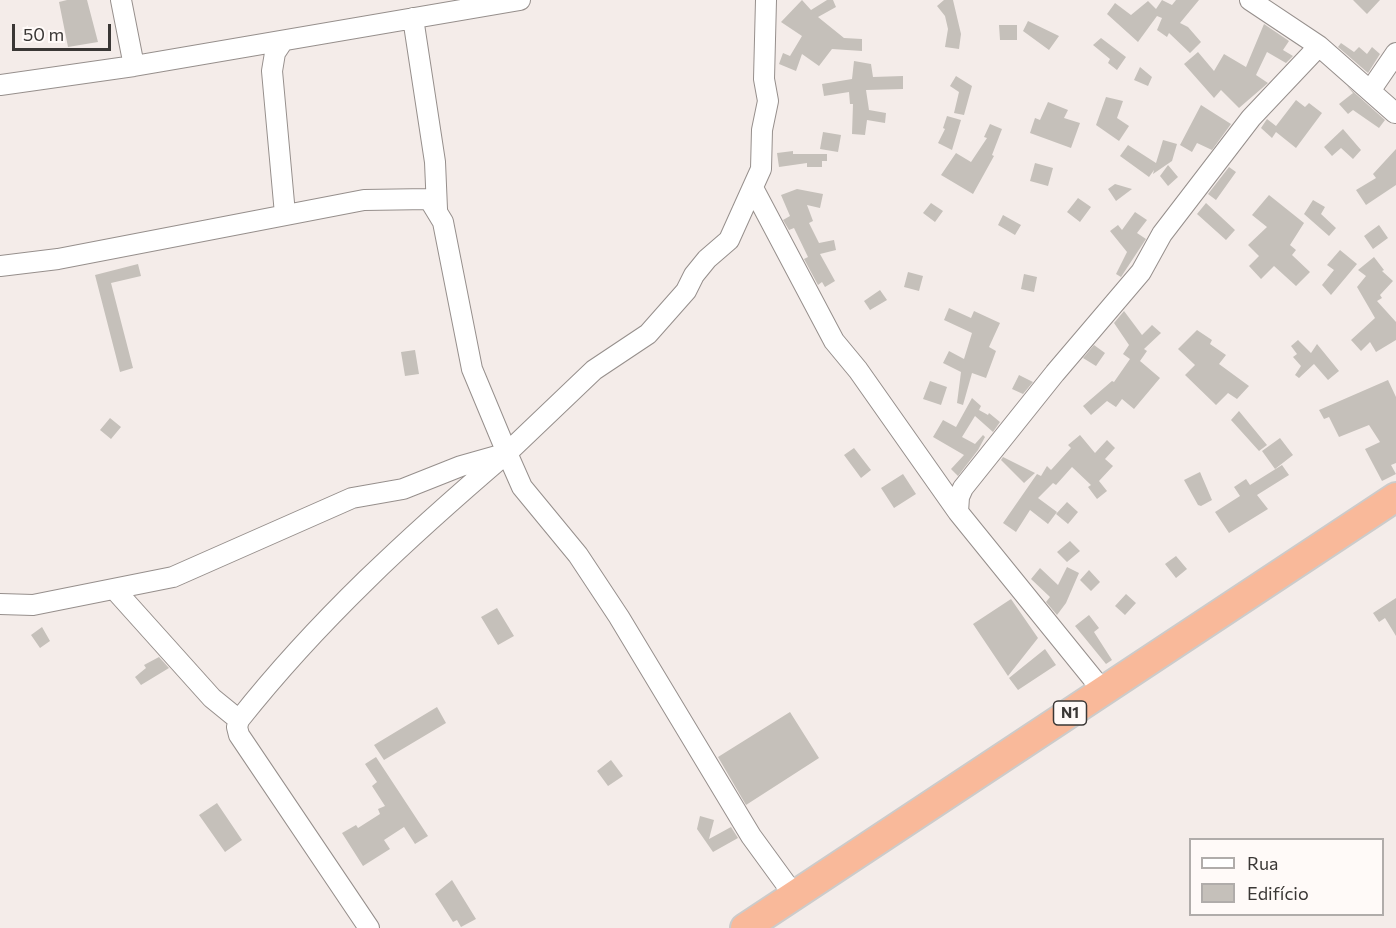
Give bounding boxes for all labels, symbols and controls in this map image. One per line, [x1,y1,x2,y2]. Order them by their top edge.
scale bar [15,12,114,50]
text: 50 m [23,23,64,45]
road number: N1 [1054,701,1086,725]
legend [1189,838,1384,916]
text: Rua [1247,852,1278,874]
text: Edifício [1247,882,1309,904]

